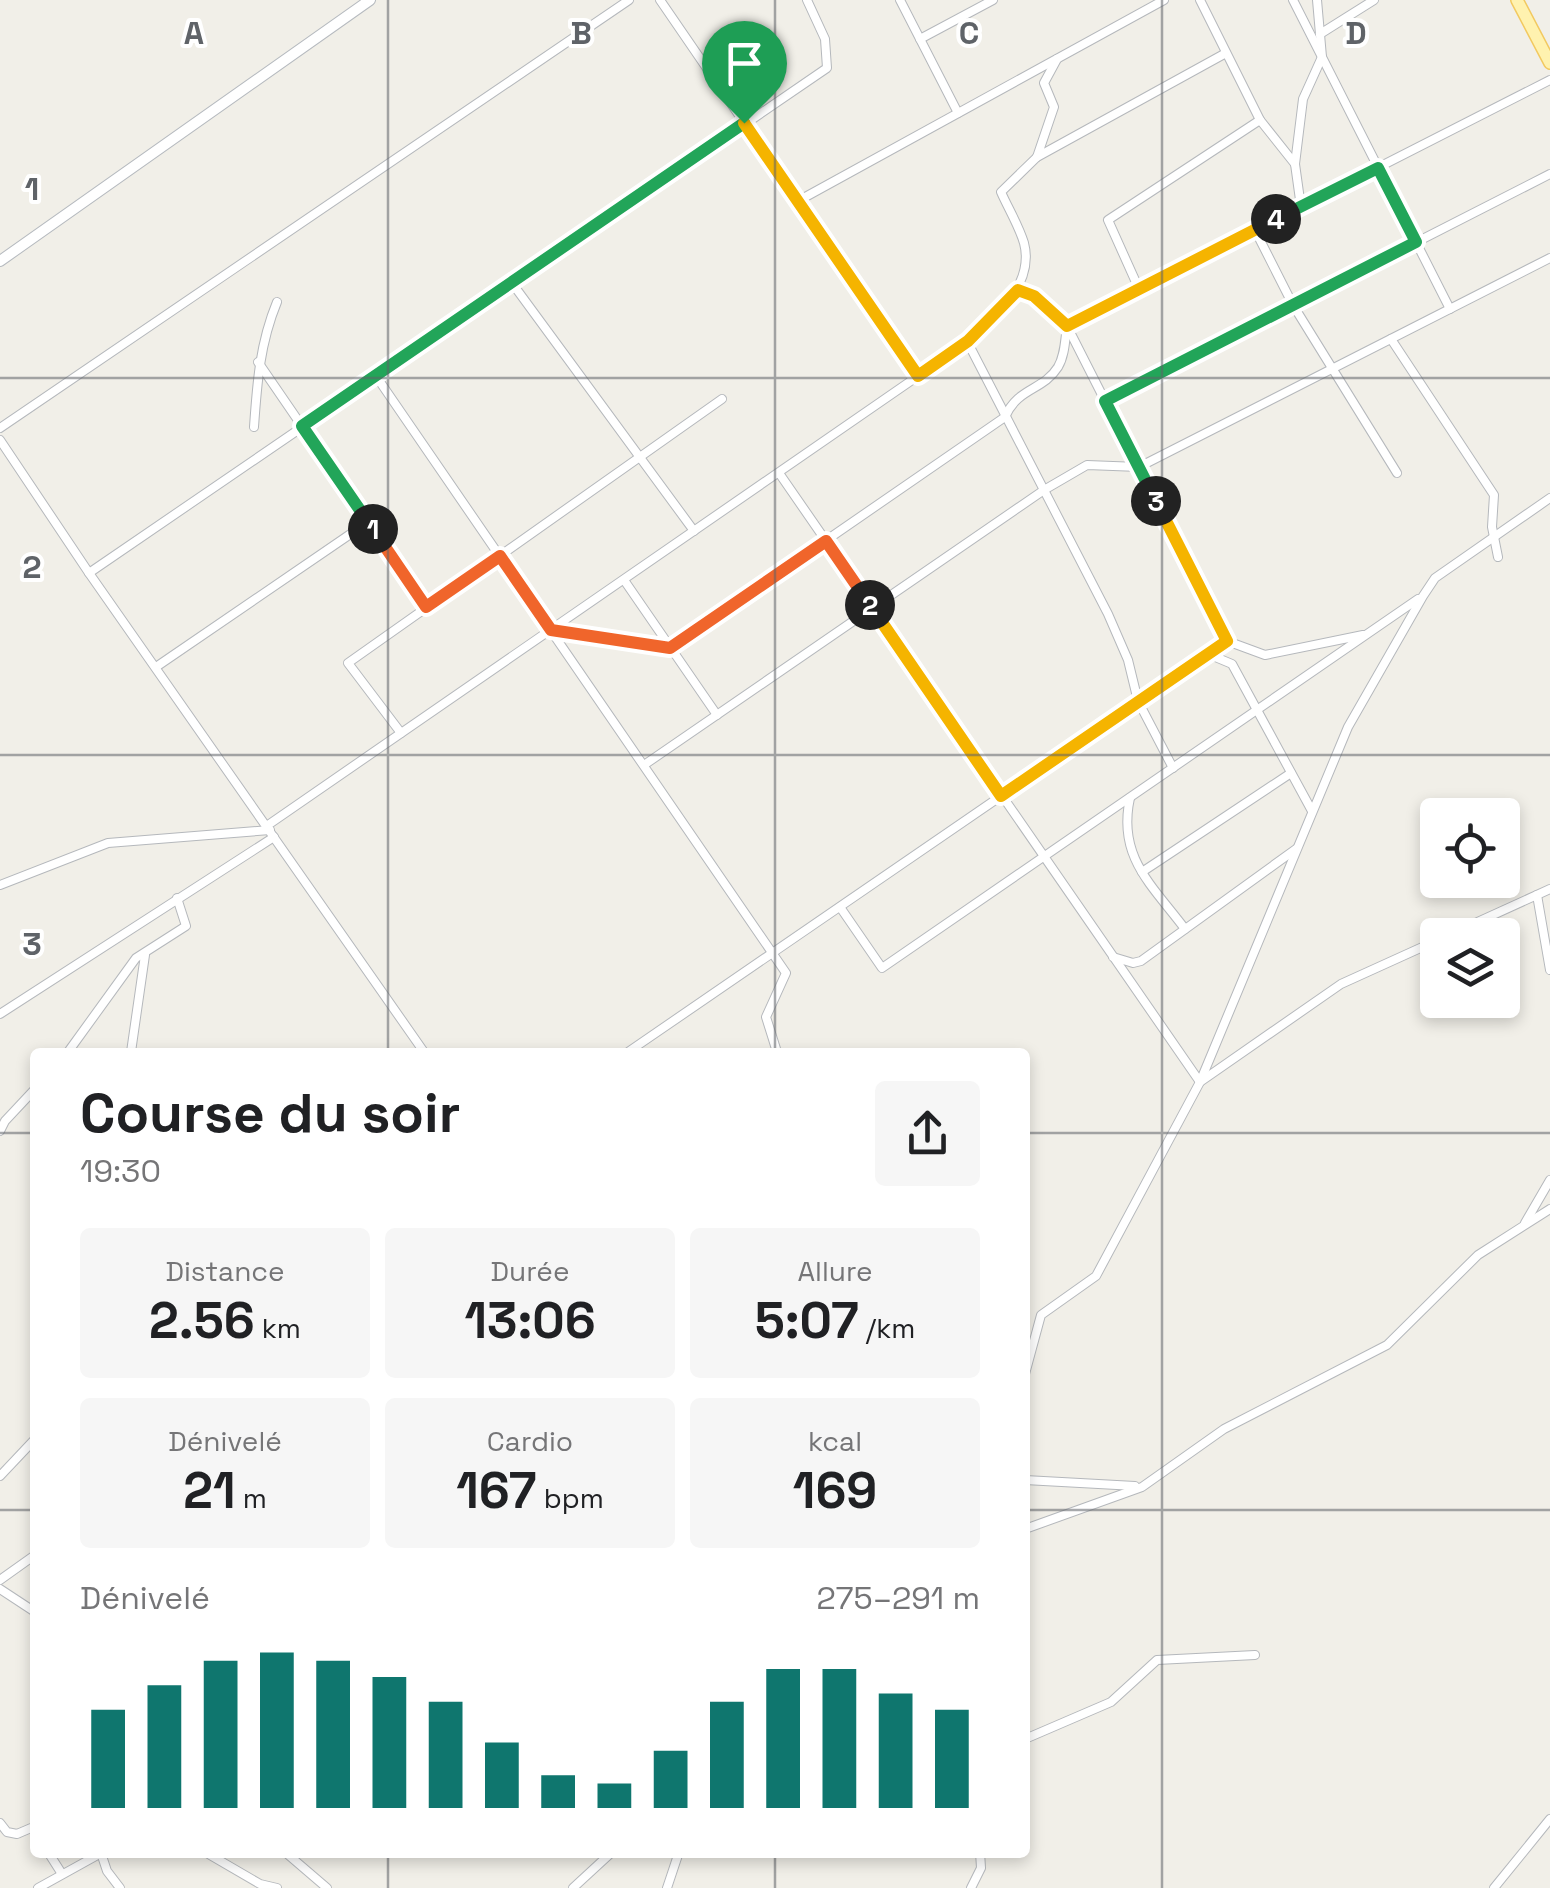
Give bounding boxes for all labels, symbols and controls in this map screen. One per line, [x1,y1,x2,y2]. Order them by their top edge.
text: A [184,13,204,53]
text: B [570,13,592,53]
text: C [959,13,979,53]
text: D [1345,13,1367,53]
pin [702,21,787,124]
icon: arrive [717,36,772,91]
text: 1 [25,169,39,209]
pin: 4 [1251,194,1301,244]
text: 4 [1267,201,1285,237]
pin: 3 [1131,476,1181,526]
text: 3 [1147,483,1165,519]
pin: 1 [348,504,398,554]
text: 1 [367,511,379,547]
text: 2 [22,547,42,587]
pin: 2 [845,580,895,630]
text: 2 [862,587,878,623]
map controls [1420,798,1520,1018]
button: locate [1420,798,1520,898]
button: layers [1420,918,1520,1018]
text: 3 [22,924,42,964]
text: Course du soir [80,1078,460,1148]
button: share [875,1081,980,1186]
text: 19:30 [80,1151,161,1191]
text: Distance [165,1253,285,1289]
text: Durée [491,1253,569,1289]
text: Allure [797,1253,873,1289]
text: 2.56 [149,1289,255,1353]
text: 13:06 [464,1289,596,1353]
text: 5:07 [755,1289,859,1353]
text: km [255,1310,301,1346]
text: /km [859,1310,915,1346]
text: Dénivelé [168,1423,282,1459]
text: Cardio [487,1423,573,1459]
text: kcal [808,1423,862,1459]
text: 21 [183,1459,236,1523]
text: 167 [456,1459,537,1523]
text: 169 [793,1459,877,1523]
text: m [236,1480,267,1516]
text: bpm [537,1480,604,1516]
text: Dénivelé [80,1578,210,1618]
text: 275–291 m [816,1578,980,1618]

